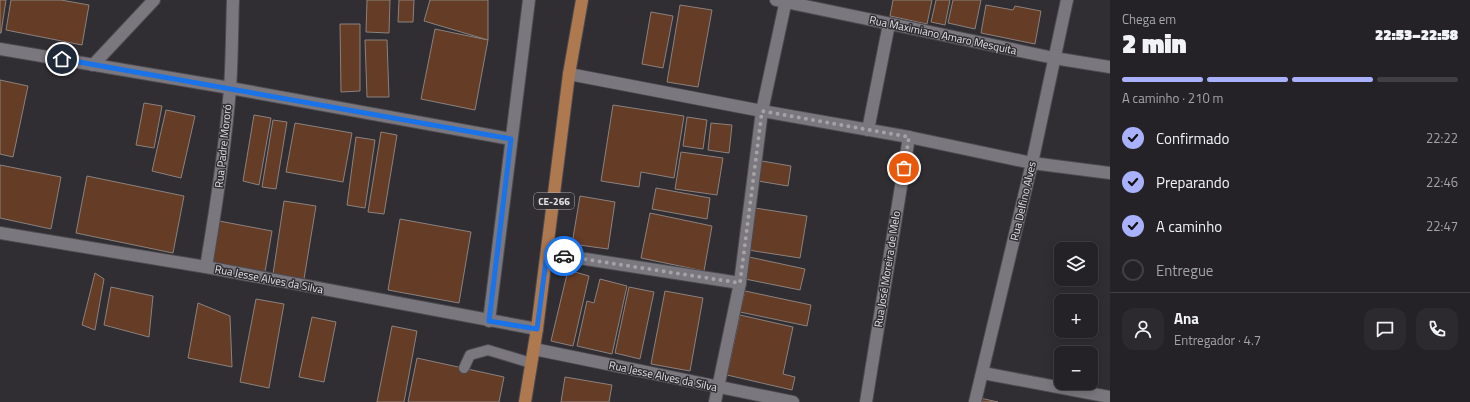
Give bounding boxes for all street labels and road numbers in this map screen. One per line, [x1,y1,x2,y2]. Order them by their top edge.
street label: Rua Maximiano Amaro Mesquita [868,12,1019,59]
street label: Rua Padre Mororó [211,103,235,189]
street label: Rua Delfino Alves [1006,160,1040,242]
road number: CE-266 [534,193,574,209]
street label: Rua José Moreira de Melo [870,209,904,328]
street label: Rua Jesse Alves da Silva [213,261,325,297]
street label: Rua Jesse Alves da Silva [607,357,719,395]

